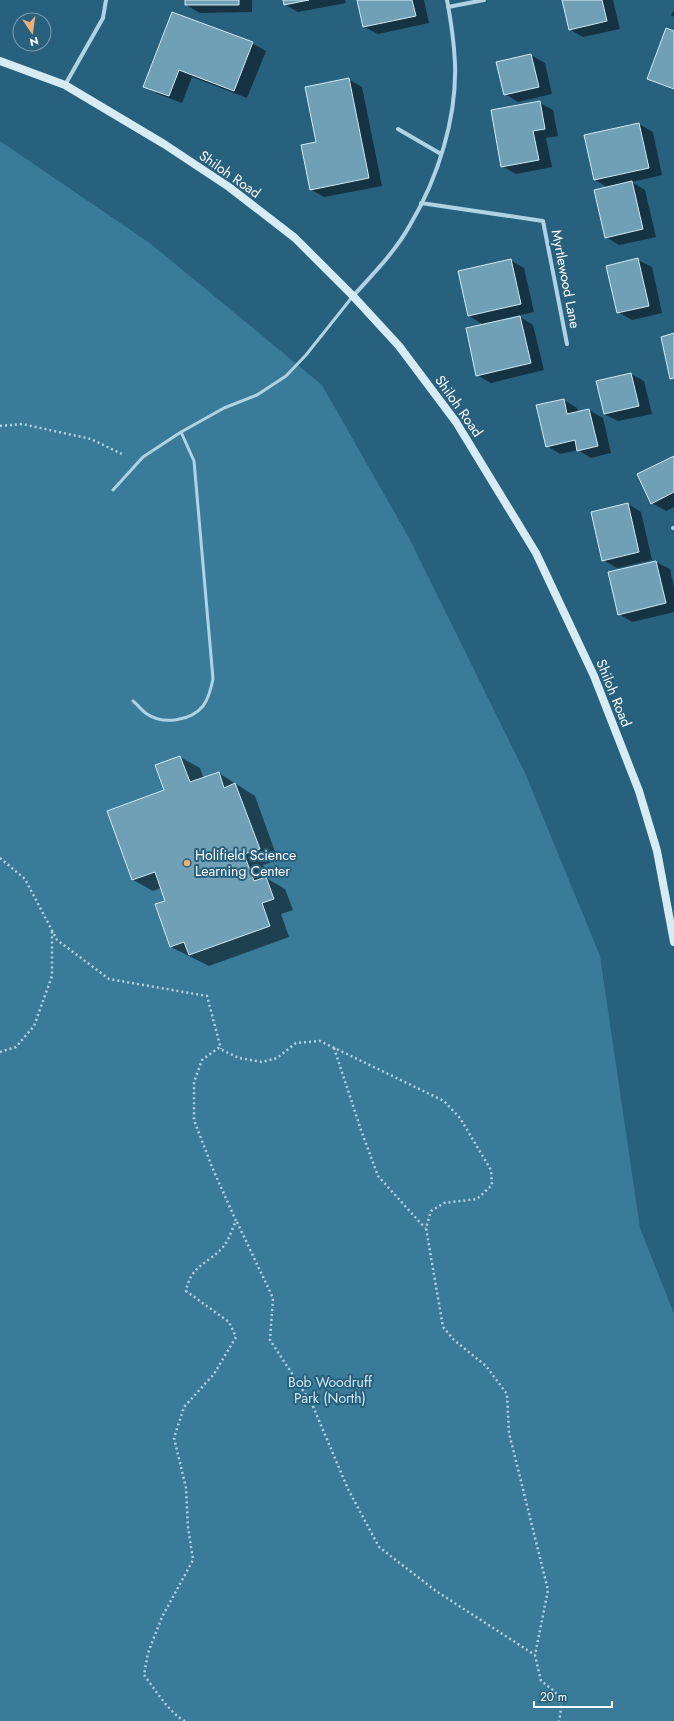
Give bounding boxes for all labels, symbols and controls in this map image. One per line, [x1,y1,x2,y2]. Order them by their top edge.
north arrow [12,12,52,52]
text: N [28,33,40,51]
street label: Shiloh Road [195,145,265,203]
street label: Myrtlewood Lane [547,228,585,330]
street label: Shiloh Road [430,371,488,441]
street label: Shiloh Road [591,656,637,730]
place label: Holifield Science Learning Center [195,845,296,881]
marker: Holifield Science Learning Center [182,858,192,868]
park label: Bob Woodruff Park (North) [288,1372,373,1408]
scale bar [534,1683,612,1709]
text: 20 m [540,1688,567,1706]

